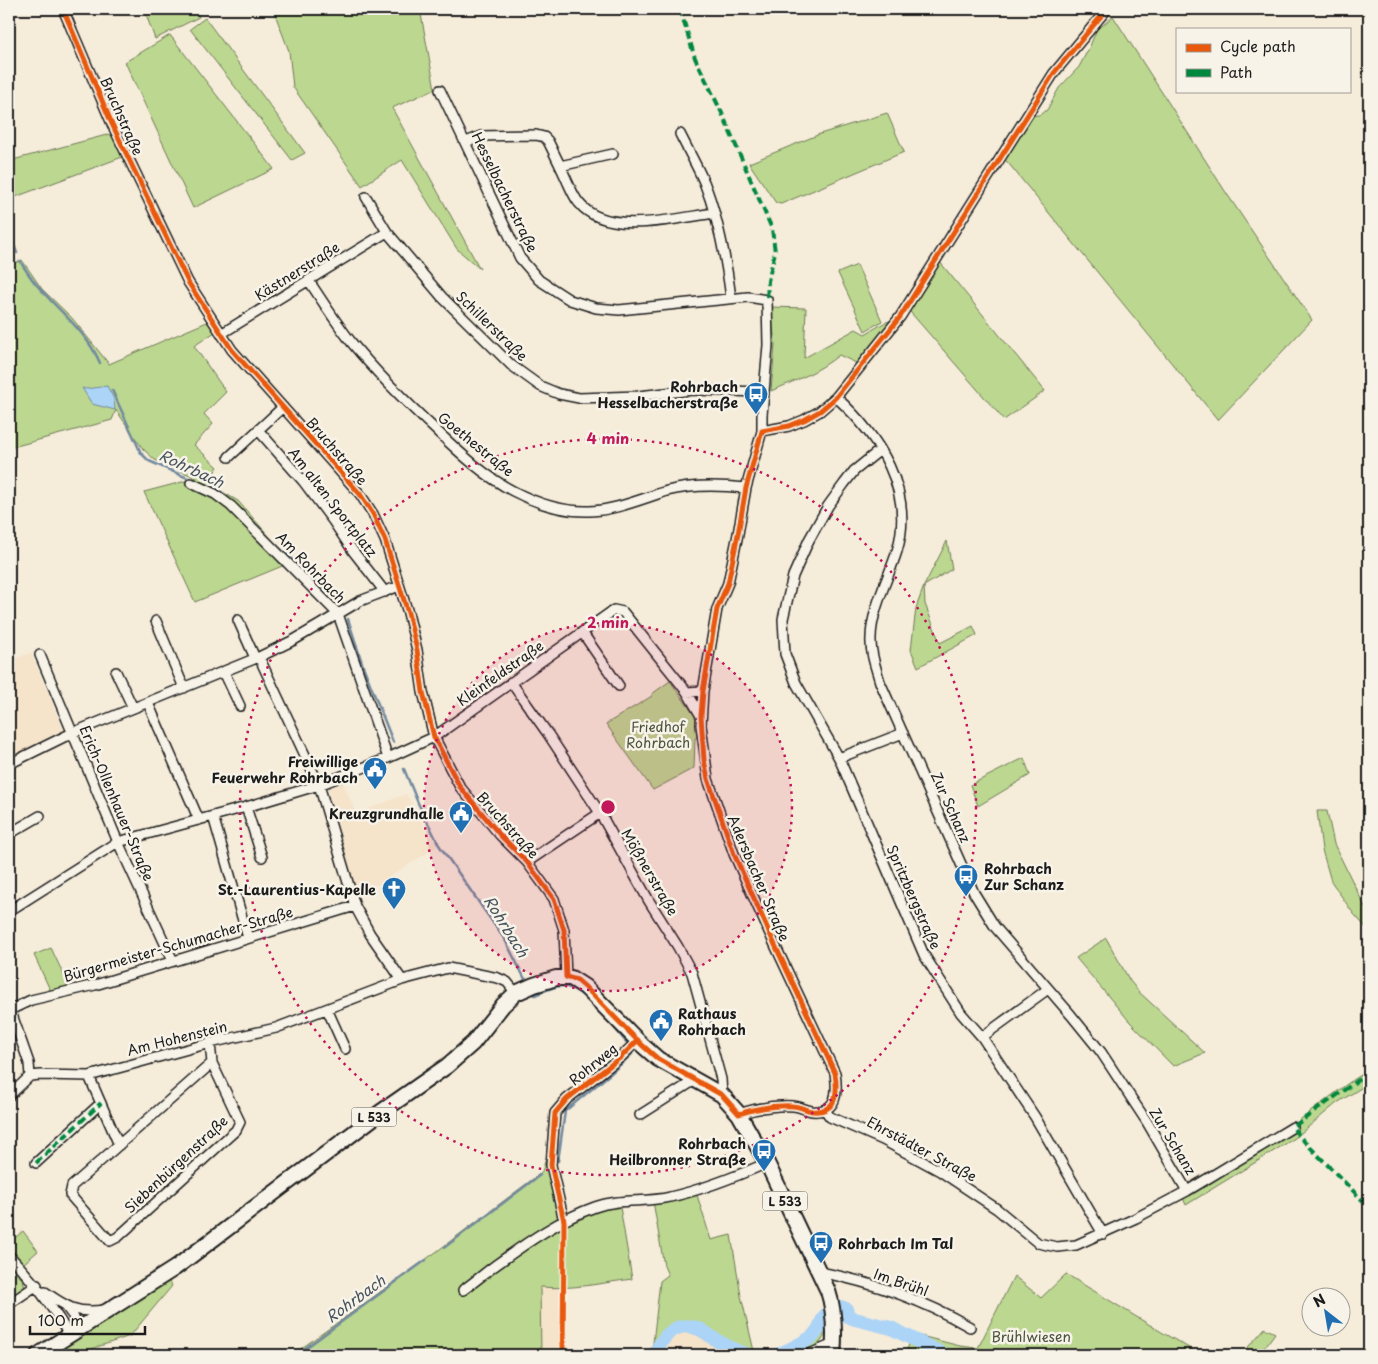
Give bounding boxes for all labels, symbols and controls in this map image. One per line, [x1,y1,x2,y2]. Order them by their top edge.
legend [1176,28,1350,92]
text: Cycle path [1220,34,1296,57]
text: Path [1220,60,1252,83]
street label: Bruchstraße [95,73,149,159]
street label: Hesselbacherstraße [467,128,543,256]
street label: Kästnerstraße [251,237,343,305]
street label: Schillerstraße [451,286,533,366]
place label: Rohrbach Hesselbacherstraße [597,376,738,413]
bus stop icon: Rohrbach Hesselbacherstraße [743,381,769,415]
street label: Goethestraße [433,407,519,481]
street label: Bruchstraße [302,412,372,490]
text: 4 min [587,426,629,449]
water label: Rohrbach [156,443,228,493]
street label: Am alten Sportplatz [283,443,383,562]
street label: Am Rohrbach [271,527,351,607]
text: 2 min [587,610,629,633]
street label: Kleinfeldstraße [452,635,548,711]
park label: Friedhof Rohrbach [626,716,690,753]
street label: Erich-Ollenhauer-Straße [75,722,159,884]
place label: Freiwillige Feuerwehr Rohrbach [212,751,358,788]
public building icon: Freiwillige Feuerwehr Rohrbach [362,756,388,790]
street label: Zur Schanz [926,768,976,846]
street label: Bruchstraße [472,787,544,863]
centre of rings [599,798,617,816]
public building icon: Kreuzgrundhalle [448,800,474,834]
place label: Kreuzgrundhalle [329,803,444,824]
street label: Adersbacher Straße [723,811,795,945]
street label: Mößnerstraße [617,824,683,920]
street label: Spritzbergstraße [882,842,946,952]
place label: Rohrbach Zur Schanz [984,858,1064,895]
bus stop icon: Rohrbach Zur Schanz [953,863,979,897]
church icon: St.-Laurentius-Kapelle [381,876,407,910]
place label: St.-Laurentius-Kapelle [218,879,376,900]
water label: Rohrbach [479,891,535,961]
street label: Bürgermeister-Schumacher-Straße [61,901,295,987]
place label: Rathaus Rohrbach [678,1003,746,1040]
public building icon: Rathaus Rohrbach [648,1008,674,1042]
street label: Am Hohenstein [125,1015,229,1061]
street label: Rohrweg [564,1038,622,1090]
street label: Zur Schanz [1145,1103,1202,1179]
road number: L 533 [352,1108,396,1126]
street label: Siebenbürgenstraße [120,1110,232,1218]
street label: Ehrstädter Straße [863,1111,981,1187]
place label: Rohrbach Heilbronner Straße [609,1133,746,1170]
bus stop icon: Rohrbach Heilbronner Straße [751,1138,777,1172]
road number: L 533 [762,1192,808,1210]
bus stop icon: Rohrbach Im Tal [808,1230,834,1264]
place label: Rohrbach Im Tal [838,1233,953,1254]
street label: Im Brühl [871,1263,931,1301]
water label: Rohrbach [320,1268,390,1328]
north arrow [1300,1286,1350,1336]
text: N [1309,1289,1329,1312]
scale bar [30,1304,145,1336]
text: 100 m [38,1308,84,1331]
park label: Brühlwiesen [991,1326,1071,1347]

